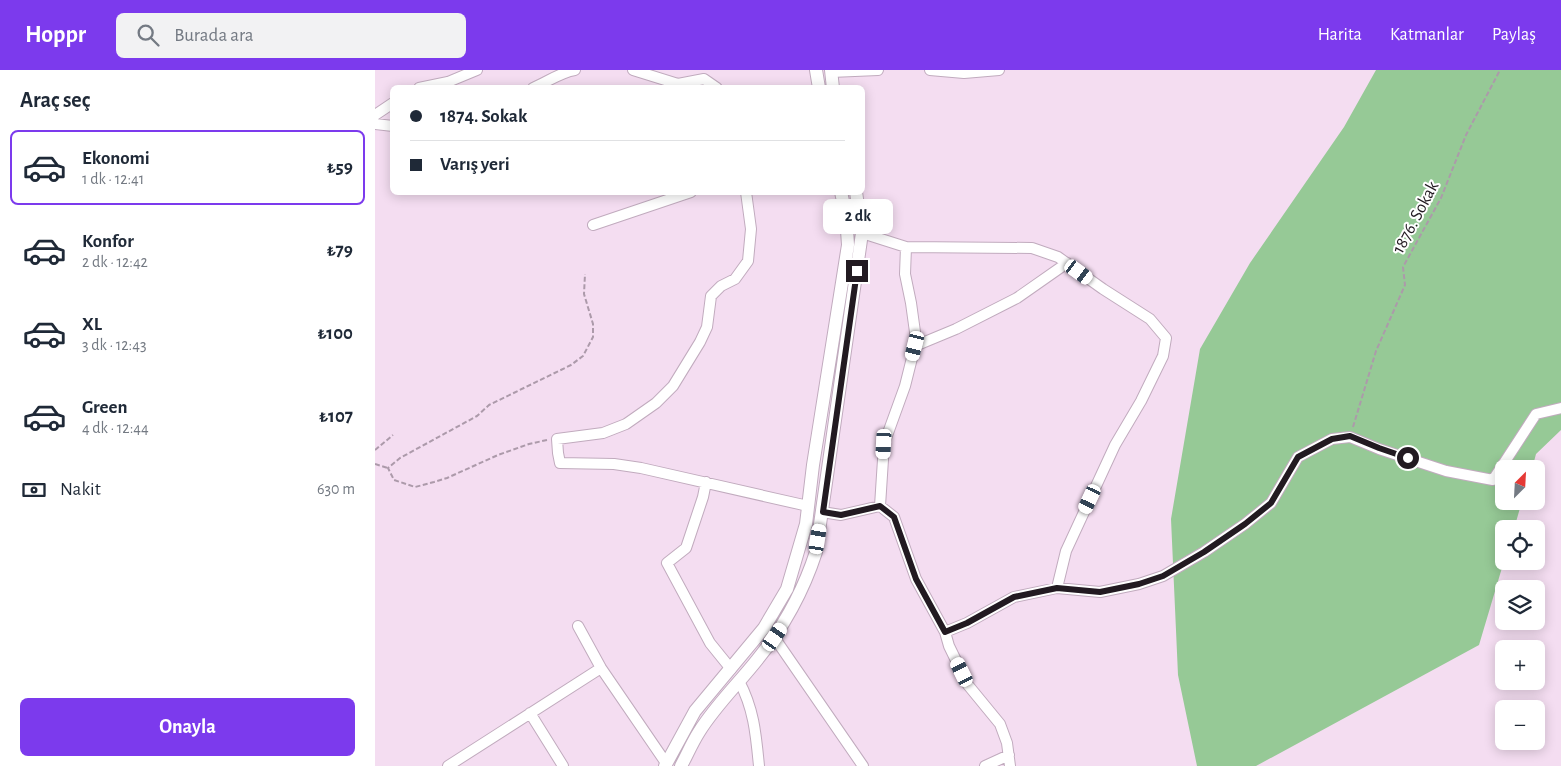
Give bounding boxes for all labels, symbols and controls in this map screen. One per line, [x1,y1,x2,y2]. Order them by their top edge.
search box [116,13,466,58]
icon: search [134,21,162,49]
text: Hoppr [25,23,86,47]
text: Burada ara [174,26,254,45]
text: Harita [1318,26,1362,44]
text: Katmanlar [1390,26,1464,44]
text: Paylaş [1492,26,1536,44]
text: Araç seç [20,89,90,111]
text: 1874. Sokak [440,107,527,126]
icon: car [22,145,67,190]
text: Ekonomi [82,149,150,168]
text: Varış yeri [440,155,510,174]
text: ₺59 [327,158,353,177]
text: 1 dk · 12:41 [82,171,144,187]
street label: 1876. Sokak [1389,178,1443,257]
callout: 2 dk [822,198,892,234]
text: 2 dk [845,208,871,224]
icon: car [22,228,67,273]
text: Konfor [82,232,134,251]
text: ₺79 [327,241,353,260]
text: 2 dk · 12:42 [82,254,148,270]
car [1062,257,1095,287]
route end [846,260,868,282]
icon: car [22,311,67,356]
text: XL [82,315,102,334]
text: ₺100 [317,324,353,343]
car [904,330,925,362]
text: 3 dk · 12:43 [82,337,147,353]
icon: car [22,394,67,439]
text: Green [82,398,128,417]
text: ₺107 [319,407,353,426]
text: 4 dk · 12:44 [82,420,149,436]
car [875,429,892,459]
route start [1397,447,1419,469]
north arrow [1495,460,1545,510]
map controls [1495,460,1545,750]
icon: cash [20,476,48,504]
text: Nakit [60,480,101,499]
text: 630 m [317,481,355,497]
car [1076,482,1103,516]
button: locate [1495,520,1545,570]
car [808,523,827,555]
button: layers [1495,580,1545,630]
car [760,620,789,654]
button: + [1495,640,1545,690]
car [948,655,975,689]
button: Onayla [20,698,355,756]
button: − [1495,700,1545,750]

